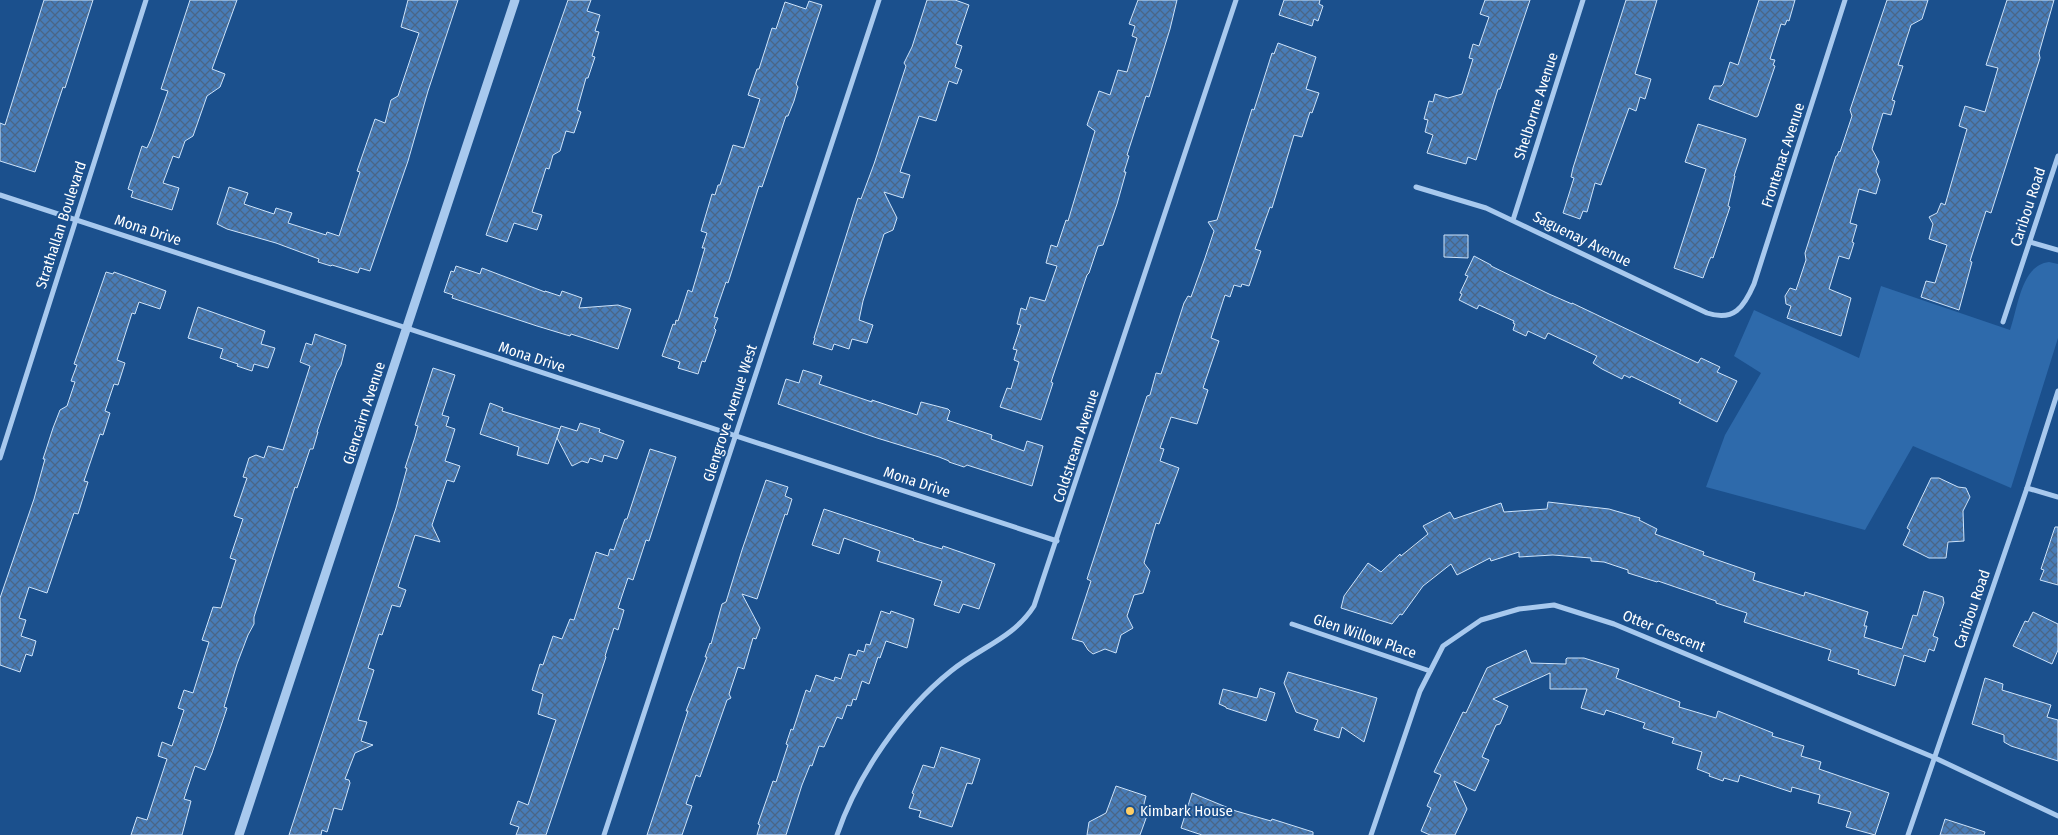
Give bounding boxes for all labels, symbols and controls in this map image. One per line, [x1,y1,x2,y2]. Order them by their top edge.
street label: Shelborne Avenue [1510,50,1562,162]
street label: Frontenac Avenue [1758,100,1808,210]
street label: Strathallan Boulevard [32,159,90,291]
street label: Caribou Road [2007,165,2049,249]
street label: Saguenay Avenue [1530,207,1634,271]
street label: Mona Drive [112,211,184,249]
street label: Mona Drive [496,338,568,376]
street label: Glengrove Avenue West [699,342,761,484]
street label: Glencairn Avenue [339,359,389,467]
street label: Coldstream Avenue [1049,387,1103,505]
street label: Mona Drive [881,463,953,501]
street label: Caribou Road [1950,567,1994,651]
street label: Otter Crescent [1620,606,1708,656]
street label: Glen Willow Place [1311,610,1419,662]
place label: Kimbark House [1140,802,1233,820]
marker: Kimbark House [1124,805,1136,817]

